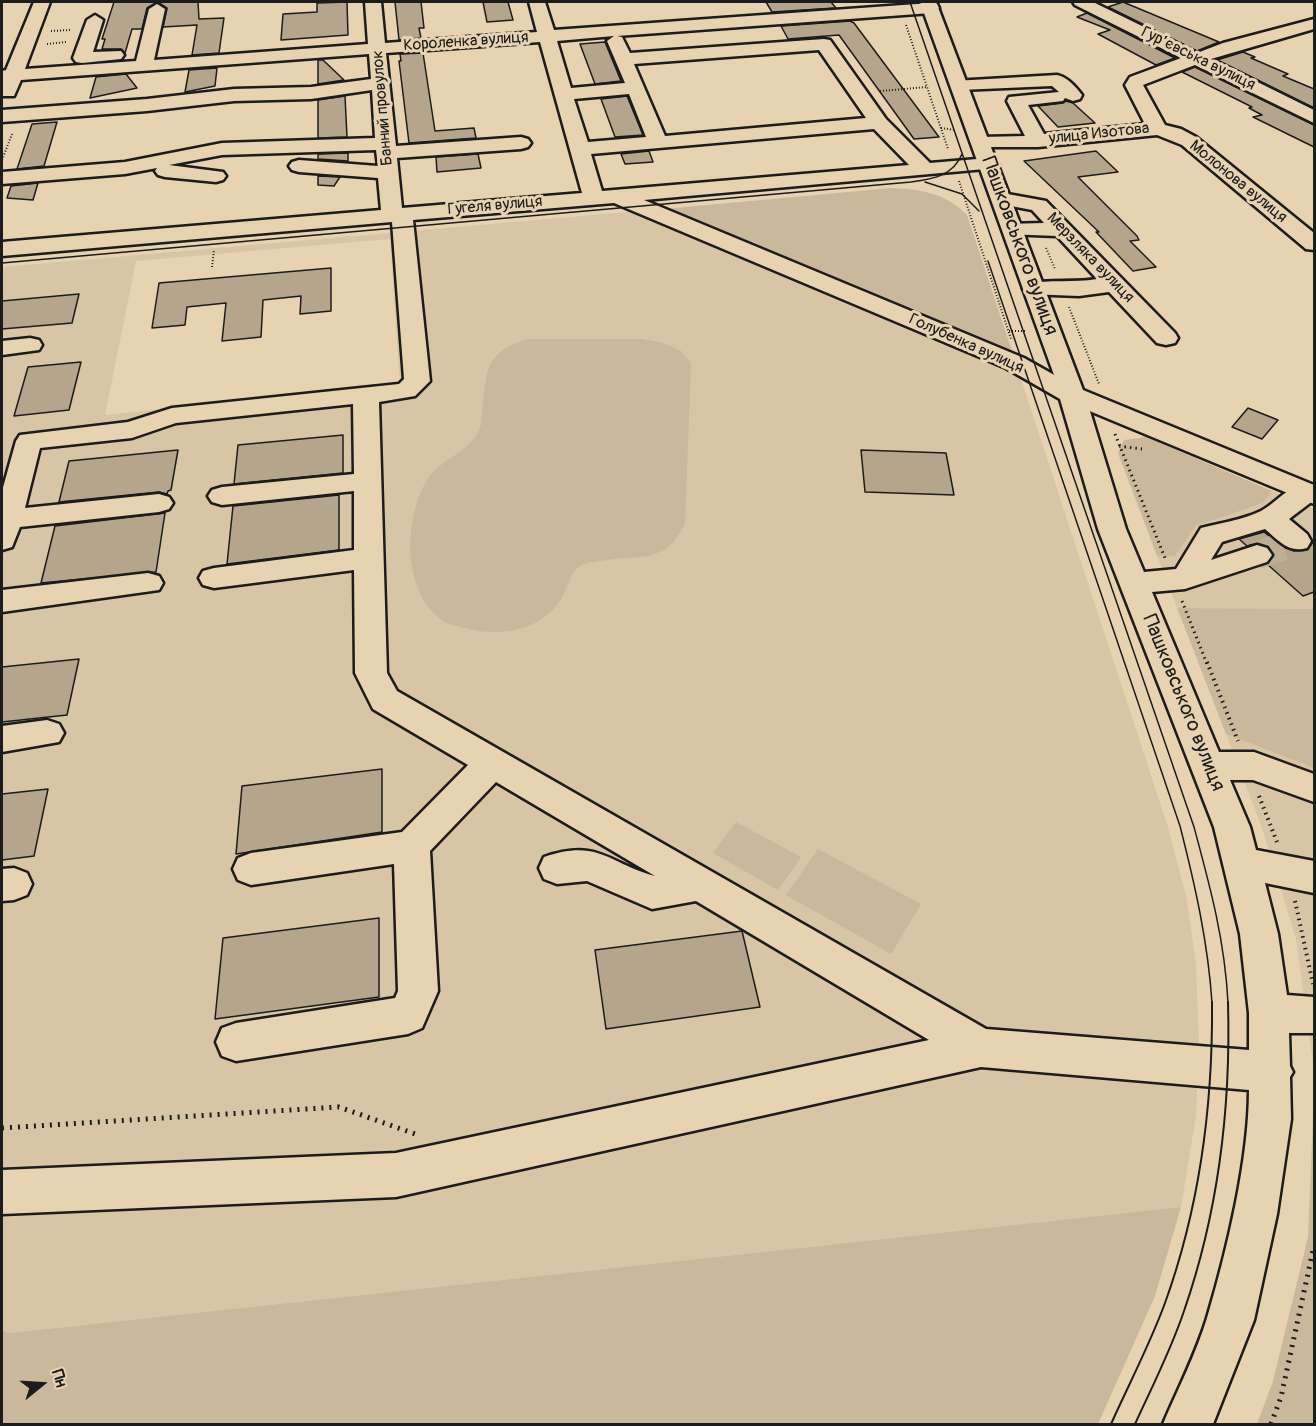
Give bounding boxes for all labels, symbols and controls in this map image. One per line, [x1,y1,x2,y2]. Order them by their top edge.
street label: Гур’євська вулиця [1138,23,1258,95]
street label: Короленка вулиця [403,28,529,56]
street label: Банний провулок [368,50,398,166]
street label: улица Изотова [1048,119,1150,149]
street label: Молонова вулиця [1185,137,1291,227]
street label: Пашковського вулиця [976,153,1062,339]
street label: Гугеля вулиця [447,192,543,220]
street label: Мерзляка вулиця [1042,209,1138,307]
street label: Голубенка вулиця [906,310,1026,378]
street label: Пашковського вулиця [1137,611,1229,795]
north arrow [12,1354,72,1414]
text: Пн [47,1367,71,1390]

